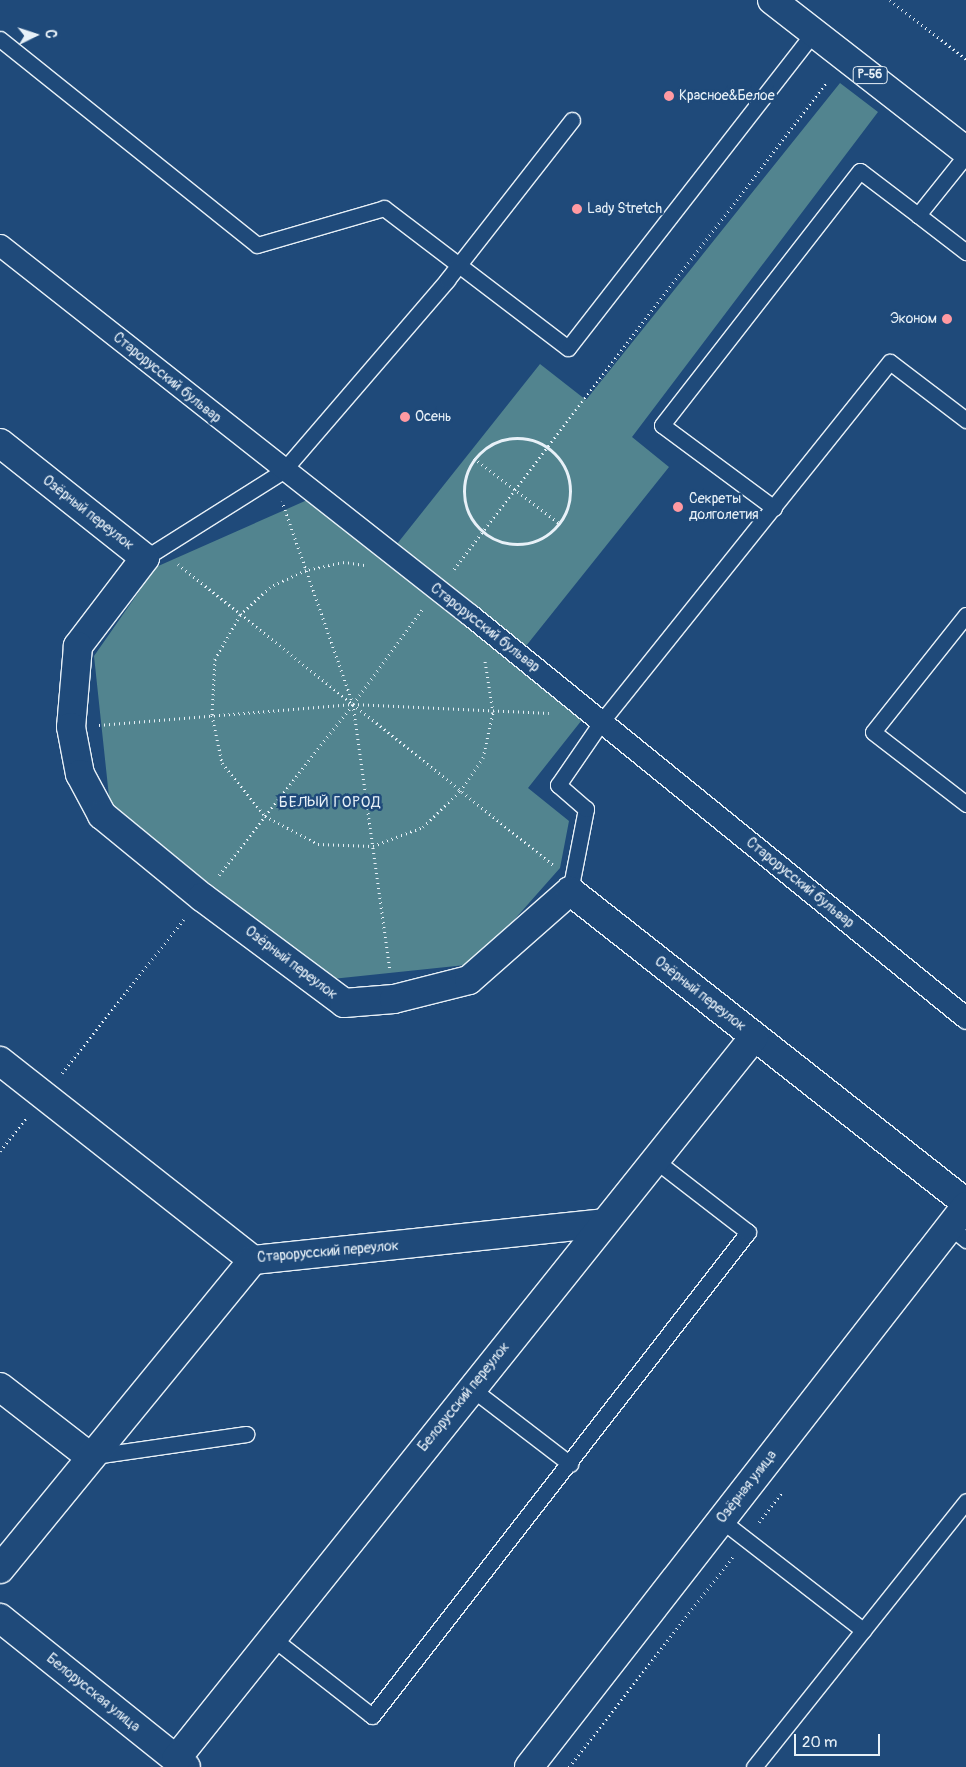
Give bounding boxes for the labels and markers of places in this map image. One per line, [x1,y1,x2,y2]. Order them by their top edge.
place label: Красное&Белое [679,88,775,104]
marker: Красное&Белое [663,90,675,102]
place label: Lady Stretch [587,201,662,217]
marker: Lady Stretch [571,203,583,215]
place label: Эконом [890,311,937,327]
marker: Эконом [941,313,953,325]
place label: Осень [415,409,451,425]
marker: Осень [399,411,411,423]
place label: Секреты долголетия [689,491,759,524]
marker: Секреты долголетия [671,500,685,514]

